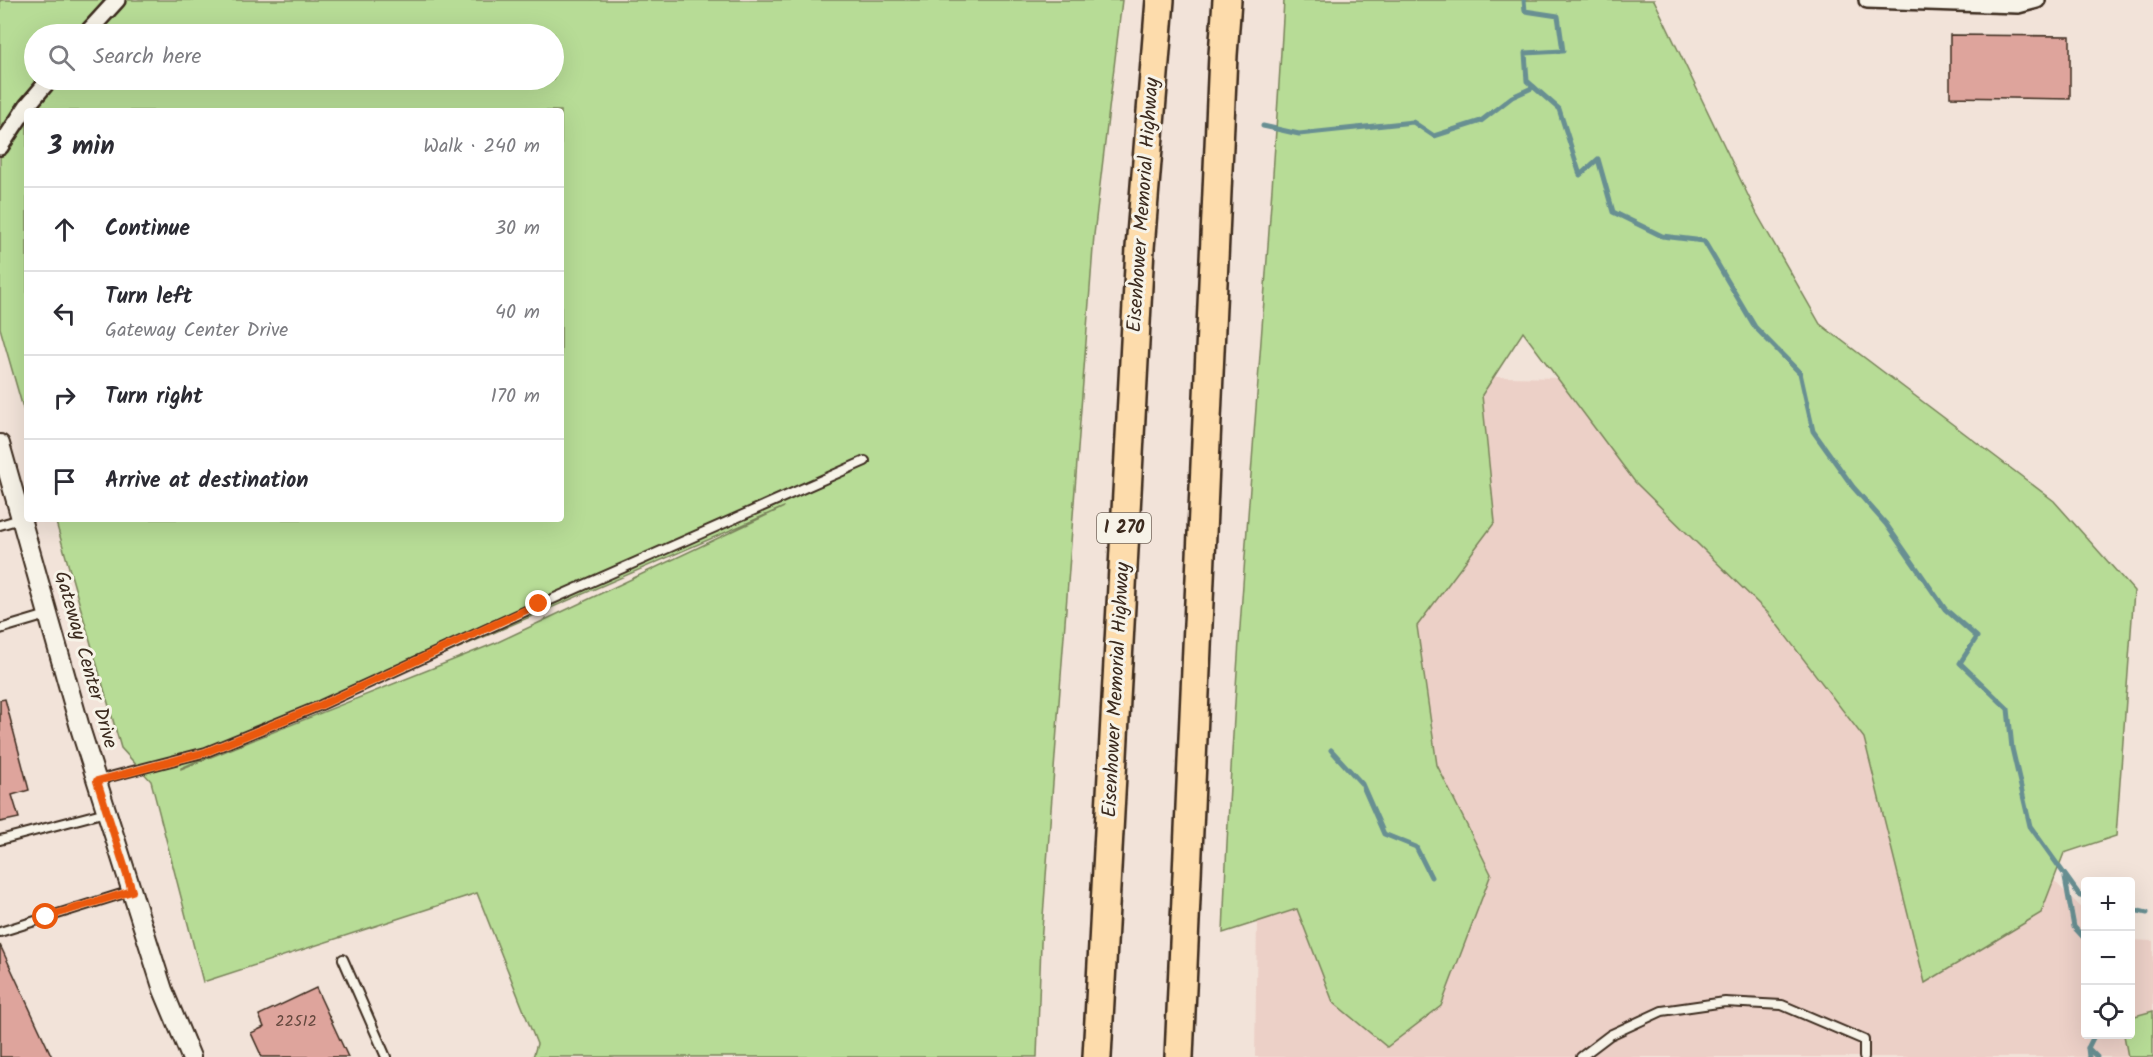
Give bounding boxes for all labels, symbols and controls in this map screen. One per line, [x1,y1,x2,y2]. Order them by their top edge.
search box [24,24,564,90]
text: Search here [93,40,201,75]
icon: search [45,41,78,74]
street label: Eisenhower Memorial Highway [1119,76,1169,334]
text: 3 min [48,126,115,168]
text: Walk · 240 m [423,131,540,163]
text: Continue [105,212,190,247]
icon: ahead [48,213,81,246]
text: 30 m [495,213,540,245]
text: Turn left [105,280,192,315]
icon: left [48,297,81,330]
text: 40 m [495,297,540,329]
text: Gateway Center Drive [105,315,288,347]
text: Turn right [105,380,203,415]
icon: right [48,381,81,414]
text: 170 m [491,381,540,413]
text: Arrive at destination [105,464,308,499]
icon: arrive [48,465,81,498]
road number: I 270 [1097,513,1151,543]
street label: Eisenhower Memorial Highway [1094,561,1140,818]
street label: Gateway Center Drive [44,567,126,753]
route end [525,590,551,616]
map controls [2081,877,2135,1039]
button: + [2081,877,2135,931]
route start [32,903,58,929]
button: − [2081,931,2135,985]
button: locate [2081,985,2135,1039]
house number: 22512 [275,1009,317,1034]

